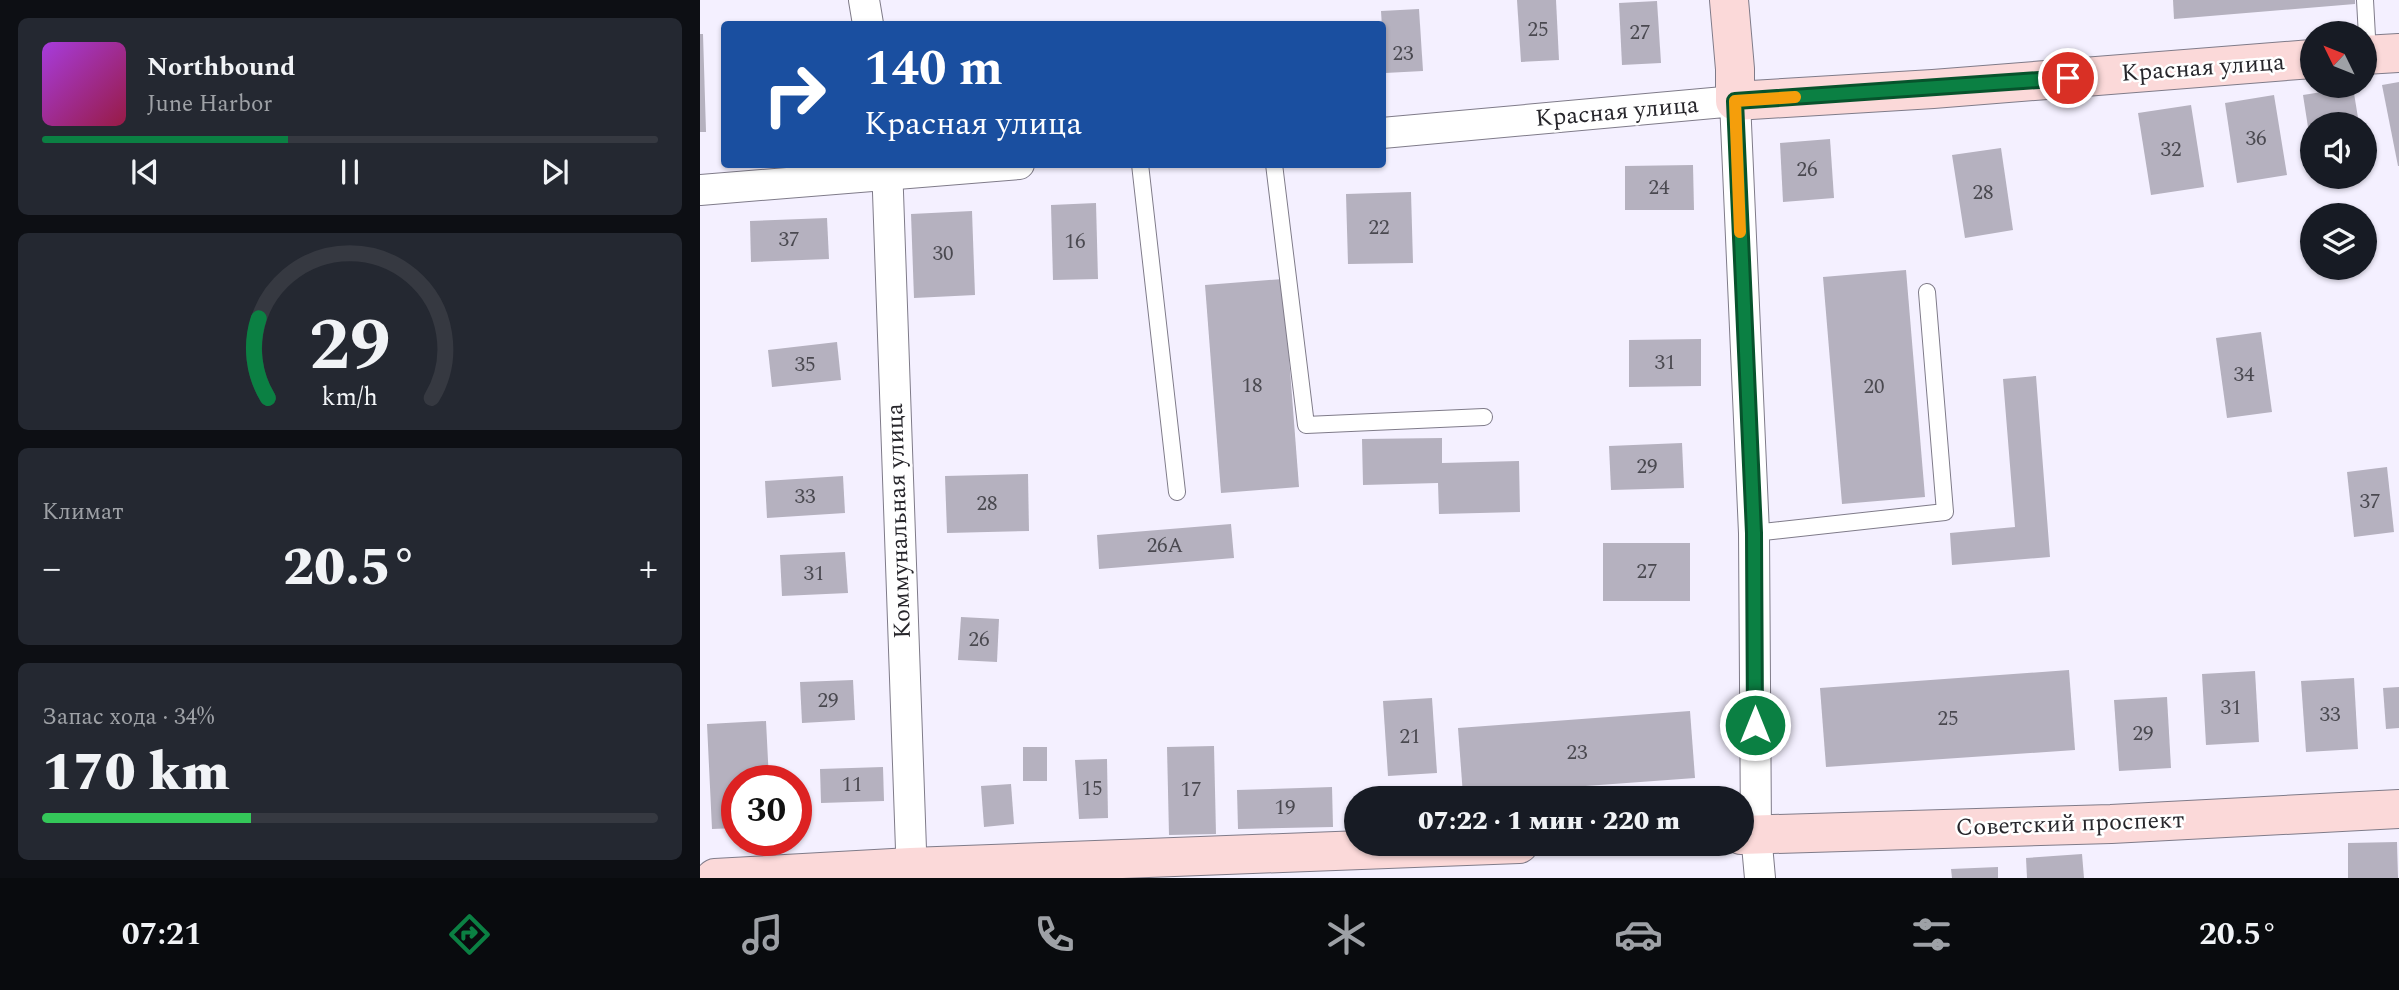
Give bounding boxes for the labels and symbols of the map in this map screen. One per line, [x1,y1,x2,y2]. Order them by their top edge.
house number: 25 [1528,14,1549,46]
house number: 27 [1630,17,1651,49]
north arrow [2300,21,2376,98]
house number: 23 [1393,38,1414,70]
street label: Красная улица [2120,44,2286,92]
pin [2038,48,2098,108]
street label: Красная улица [1534,87,1700,137]
house number: 36 [2246,123,2267,155]
house number: 32 [2161,134,2182,166]
house number: 26 [1797,154,1818,186]
house number: 24 [1649,172,1670,204]
house number: 28 [1973,177,1994,209]
house number: 22 [1369,212,1390,244]
house number: 37 [779,224,800,256]
house number: 16 [1065,226,1086,258]
house number: 30 [933,238,954,270]
house number: 31 [1655,347,1676,379]
house number: 35 [795,349,816,381]
house number: 34 [2234,359,2255,391]
house number: 18 [1242,370,1263,402]
house number: 20 [1864,371,1885,403]
street label: Коммунальная улица [877,402,921,639]
house number: 29 [1637,451,1658,483]
house number: 33 [795,481,816,513]
house number: 37 [2360,486,2381,518]
house number: 28 [977,488,998,520]
house number: 26А [1147,530,1184,562]
house number: 27 [1637,556,1658,588]
house number: 31 [804,558,825,590]
house number: 26 [969,624,990,656]
house number: 29 [818,685,839,717]
position arrow [1718,688,1792,762]
house number: 31 [2221,692,2242,724]
house number: 33 [2320,699,2341,731]
house number: 25 [1938,703,1959,735]
house number: 29 [2133,718,2154,750]
house number: 21 [1400,721,1421,753]
house number: 23 [1567,737,1588,769]
speed limit sign: 30 [721,765,812,856]
house number: 11 [842,769,863,801]
house number: 15 [1082,773,1103,805]
house number: 17 [1181,774,1202,806]
house number: 19 [1275,792,1296,824]
street label: Советский проспект [1955,802,2185,846]

